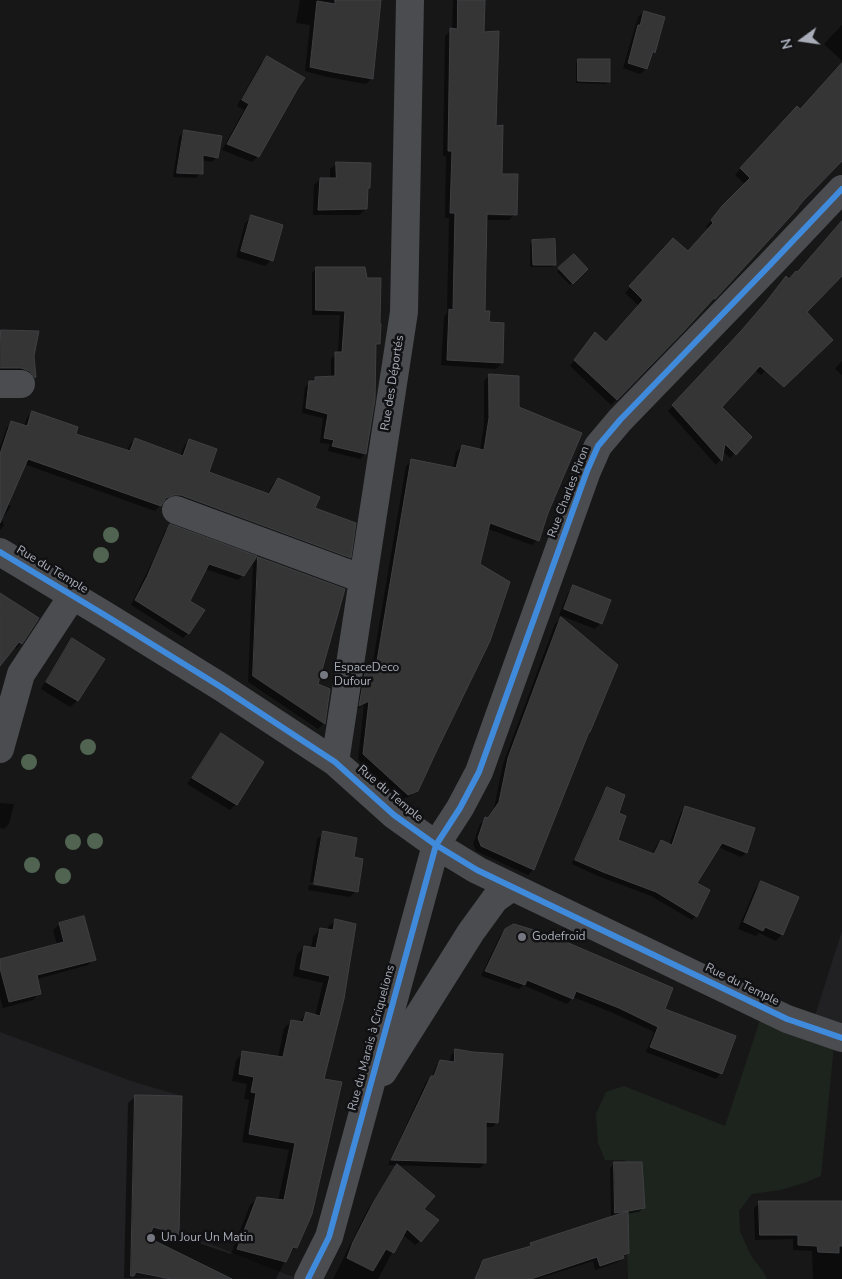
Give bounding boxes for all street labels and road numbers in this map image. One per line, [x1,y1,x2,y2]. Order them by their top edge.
street label: Rue des Déportés [378,334,408,432]
street label: Rue Charles Piron [545,444,593,540]
street label: Rue du Temple [14,543,90,597]
street label: Rue du Temple [354,762,426,826]
street label: Rue du Temple [702,961,782,1009]
street label: Rue du Marais à Criquelions [346,964,398,1112]

